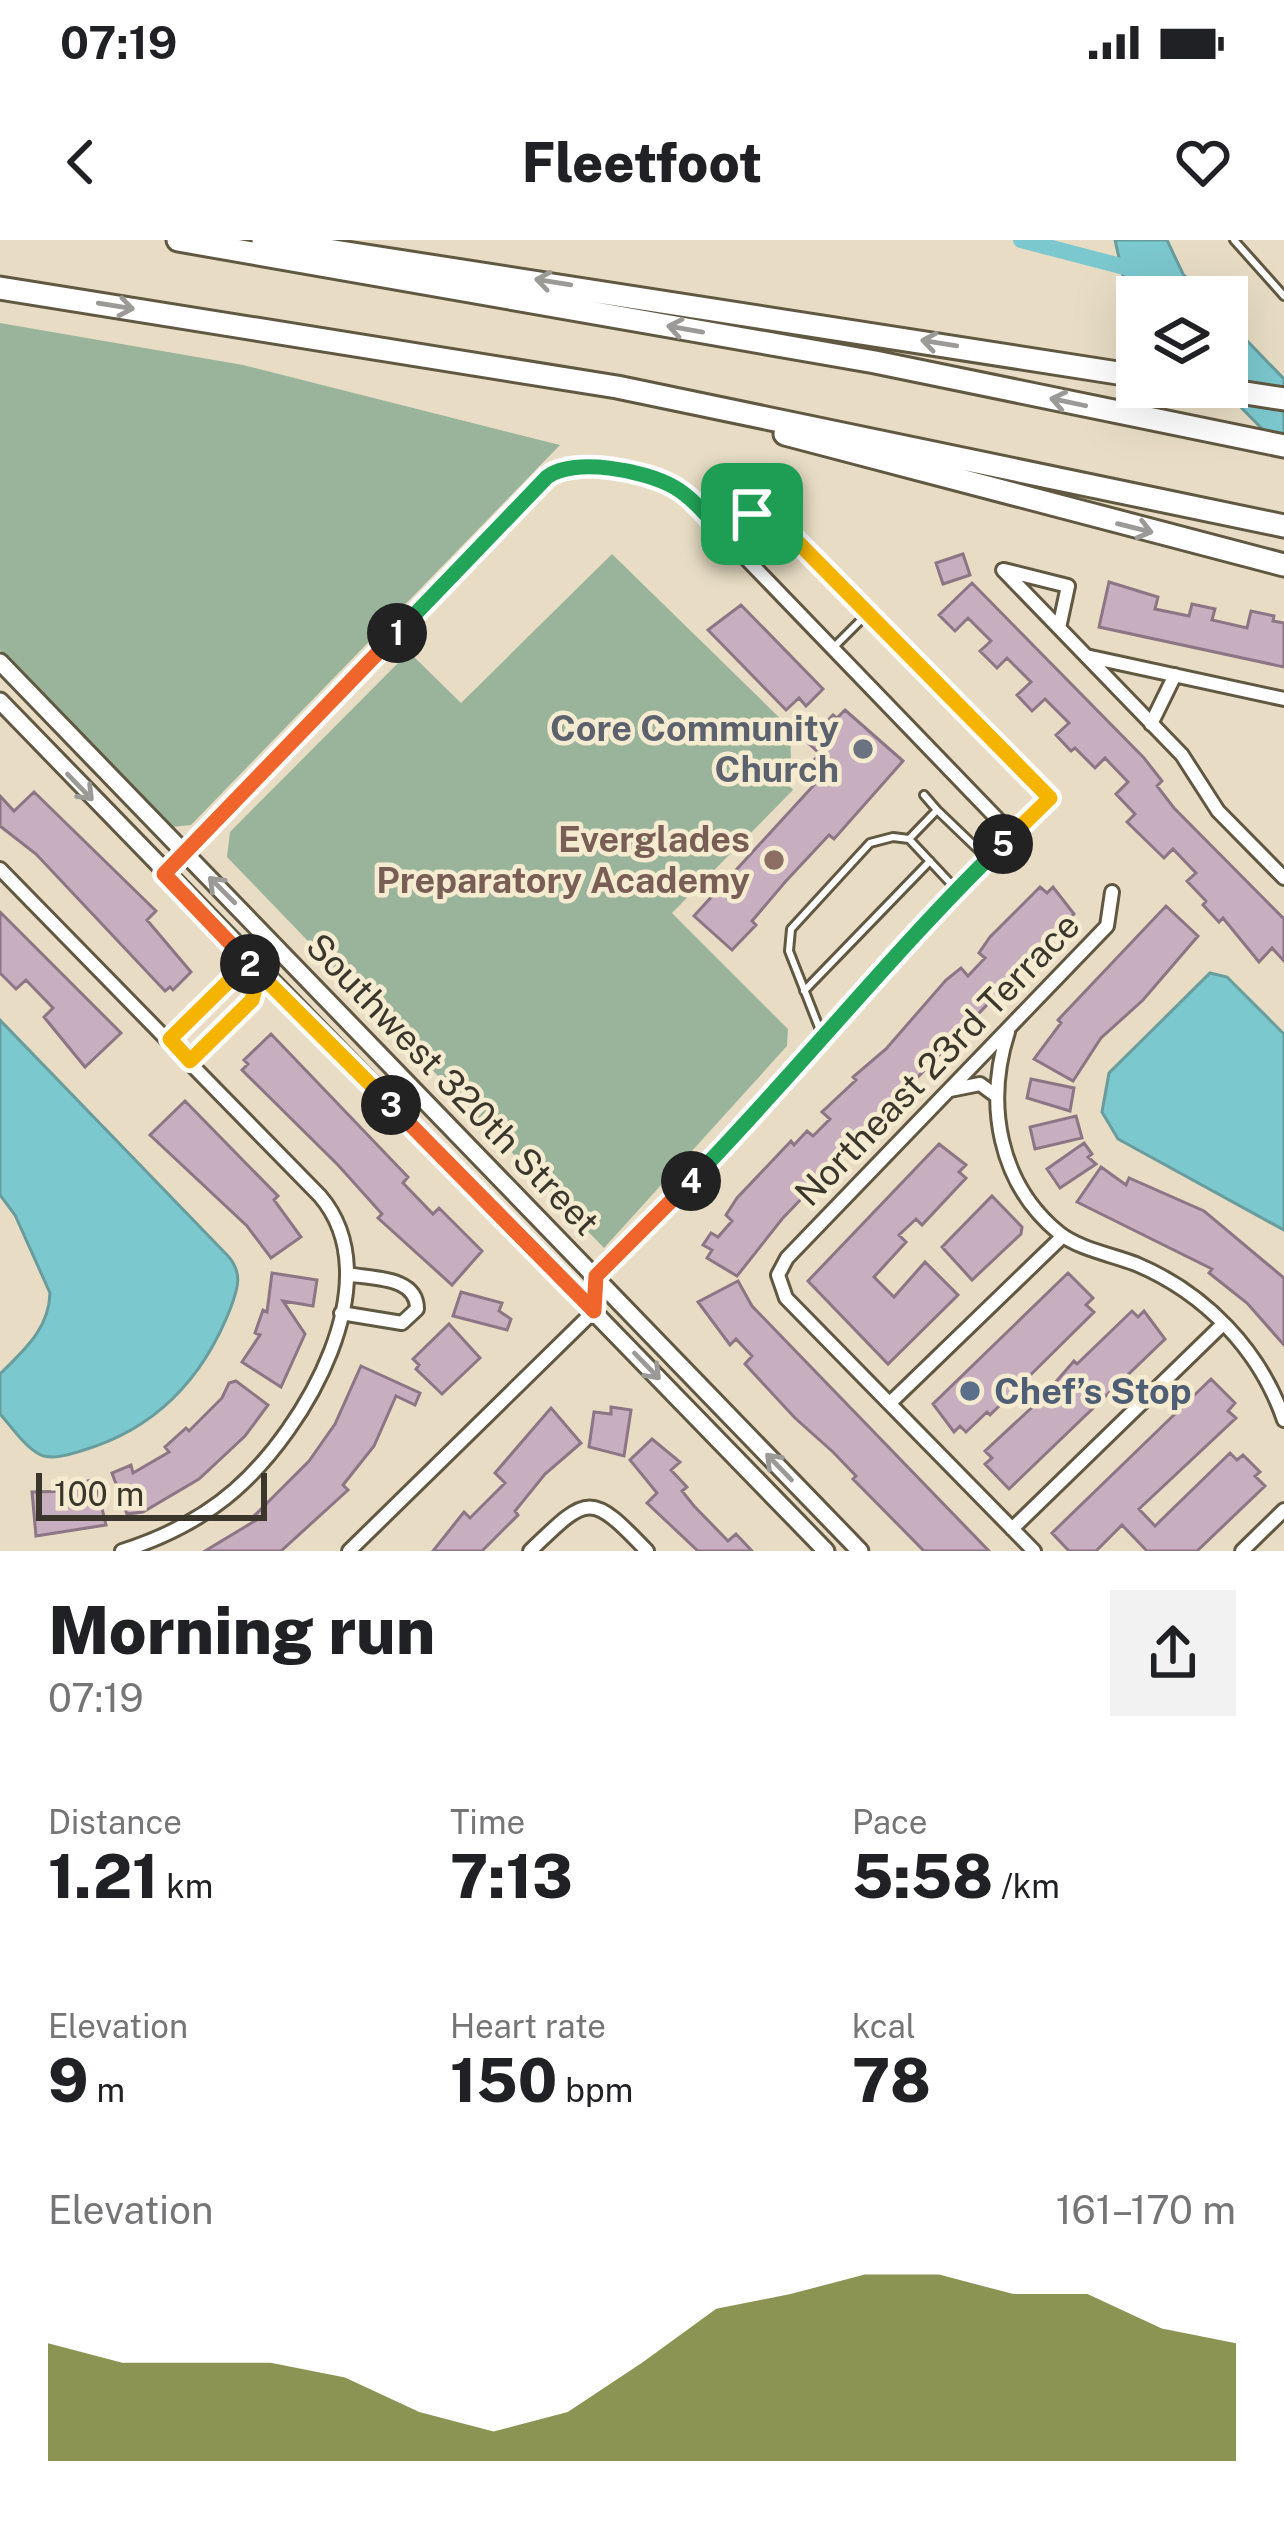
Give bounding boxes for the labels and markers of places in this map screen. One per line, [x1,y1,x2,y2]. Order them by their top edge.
pin [701,463,803,565]
pin: 1 [367,603,427,663]
place label: Core Community Church [550,707,839,790]
marker: Core Community Church [850,736,876,762]
pin: 5 [973,814,1033,874]
place label: Everglades Preparatory Academy [376,818,750,901]
marker: Everglades Preparatory Academy [761,847,787,873]
pin: 2 [220,934,280,994]
pin: 3 [361,1075,421,1135]
pin: 4 [661,1151,721,1211]
place label: Chef’s Stop [994,1370,1192,1412]
marker: Chef’s Stop [957,1378,983,1404]

